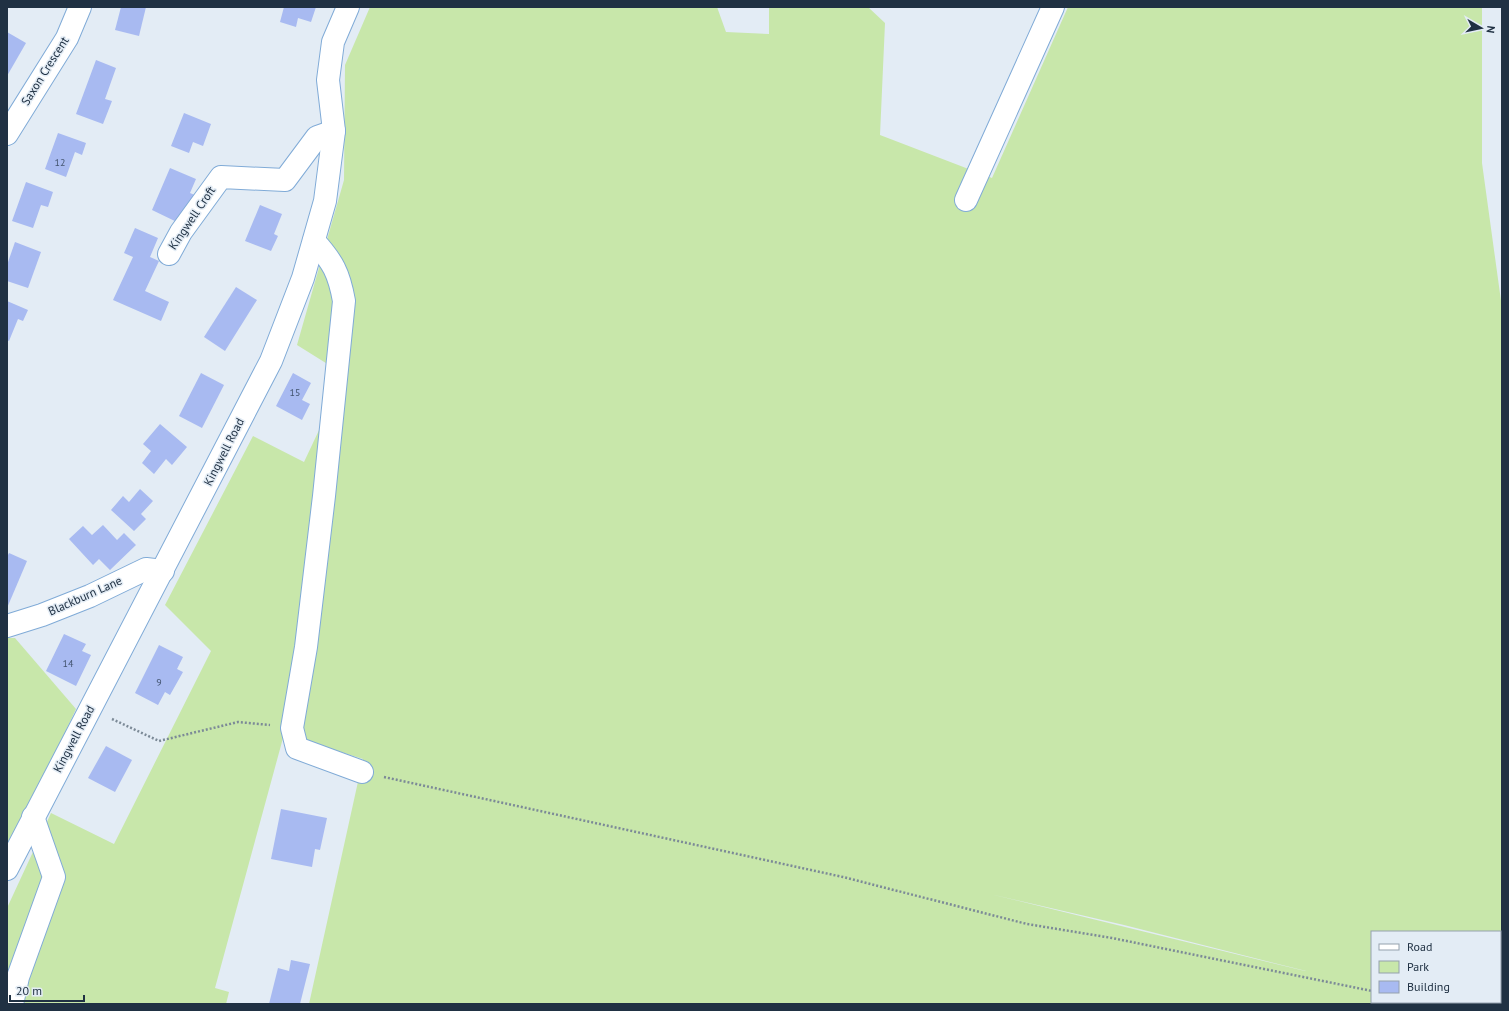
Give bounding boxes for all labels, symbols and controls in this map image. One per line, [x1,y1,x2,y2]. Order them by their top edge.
north arrow [1461,8,1501,48]
text: N [1483,25,1498,34]
street label: Saxon Crescent [18,34,72,108]
house number: 12 [55,156,65,169]
street label: Kingwell Croft [165,183,218,252]
house number: 15 [290,386,300,399]
street label: Kingwell Road [200,415,247,488]
street label: Blackburn Lane [46,573,124,618]
house number: 14 [63,657,74,670]
house number: 9 [156,676,162,689]
street label: Kingwell Road [50,703,98,775]
legend [1371,931,1501,1003]
text: Road [1407,939,1432,954]
text: Park [1407,959,1429,974]
scale bar [10,977,84,1003]
text: Building [1407,979,1450,994]
text: 20 m [16,983,42,998]

